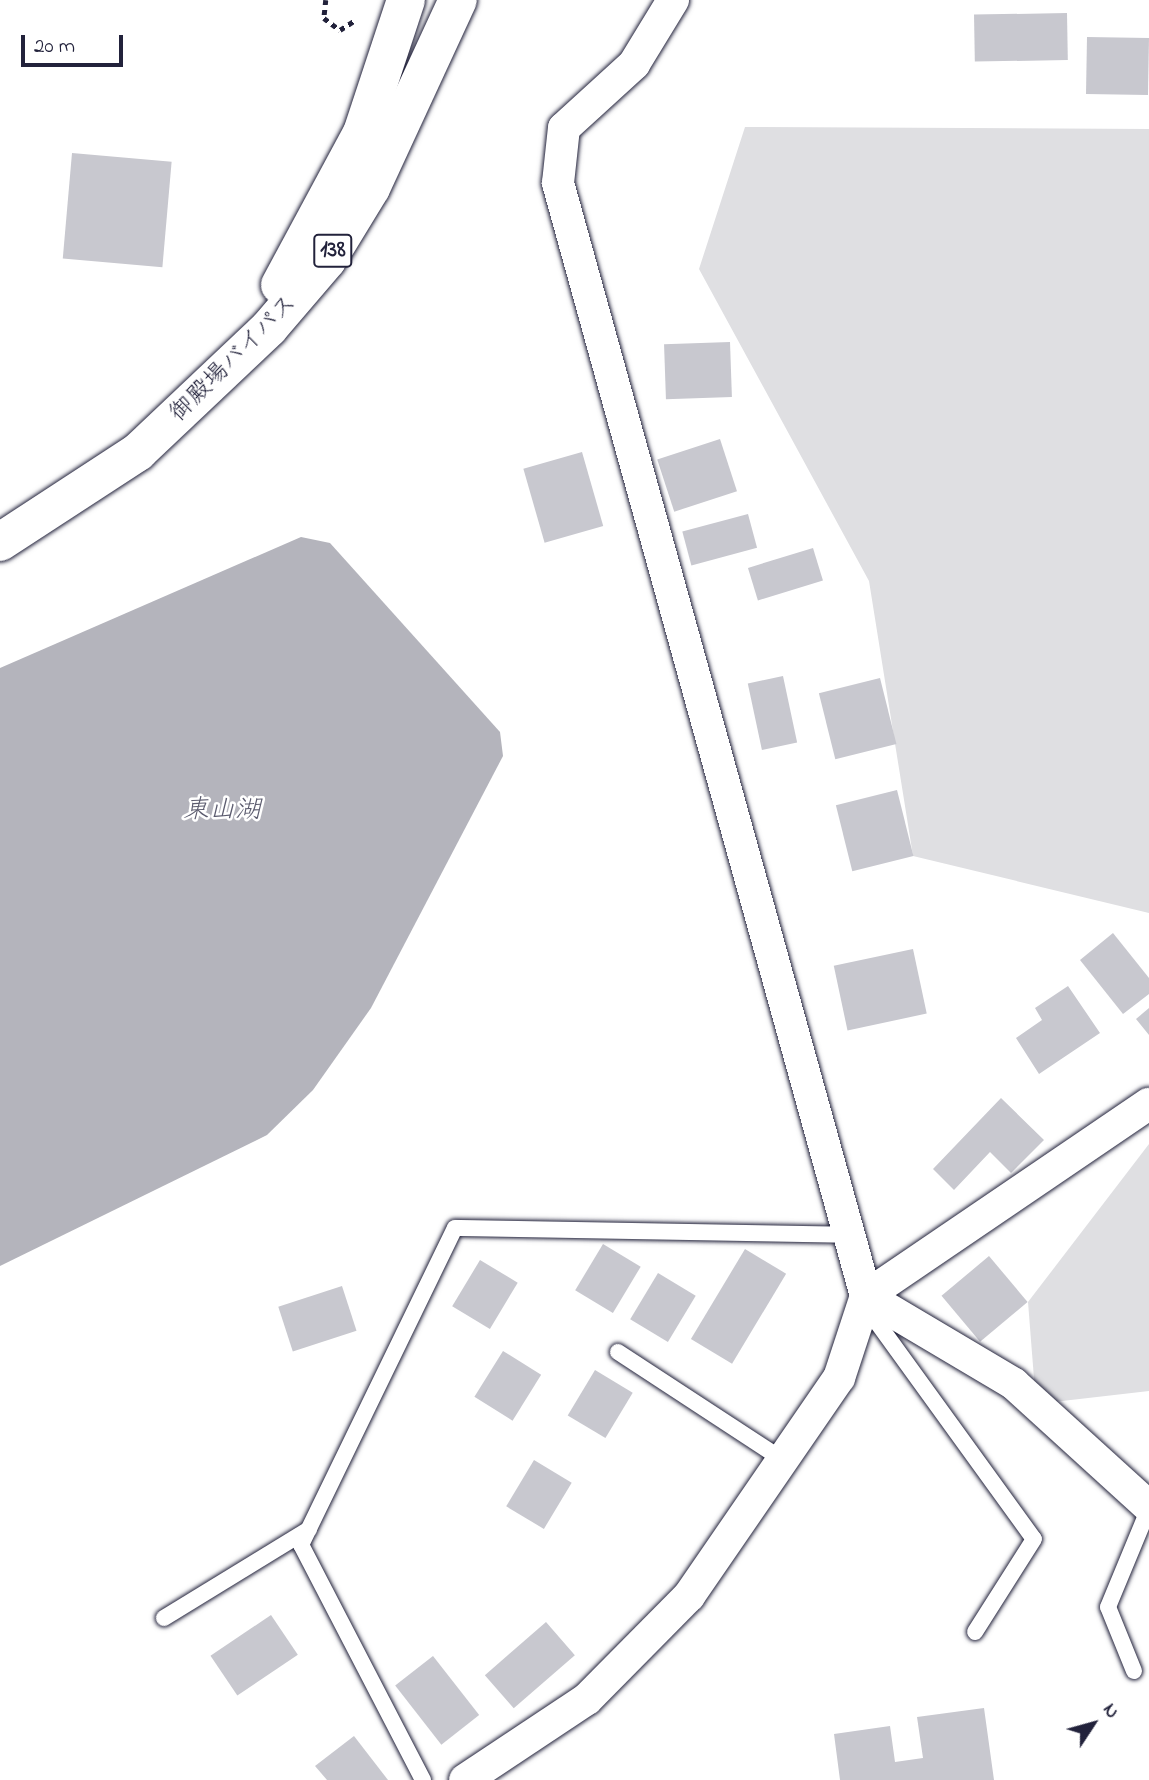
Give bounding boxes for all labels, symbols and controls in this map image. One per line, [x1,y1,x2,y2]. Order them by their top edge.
scale bar [24,21,126,65]
text: 20 m [34,32,75,62]
road number: 138 [312,232,354,270]
street label: 御殿場バイパス [164,289,304,429]
water label: 東山湖 [183,796,261,828]
north arrow [1058,1689,1128,1759]
text: N [1096,1698,1125,1724]

